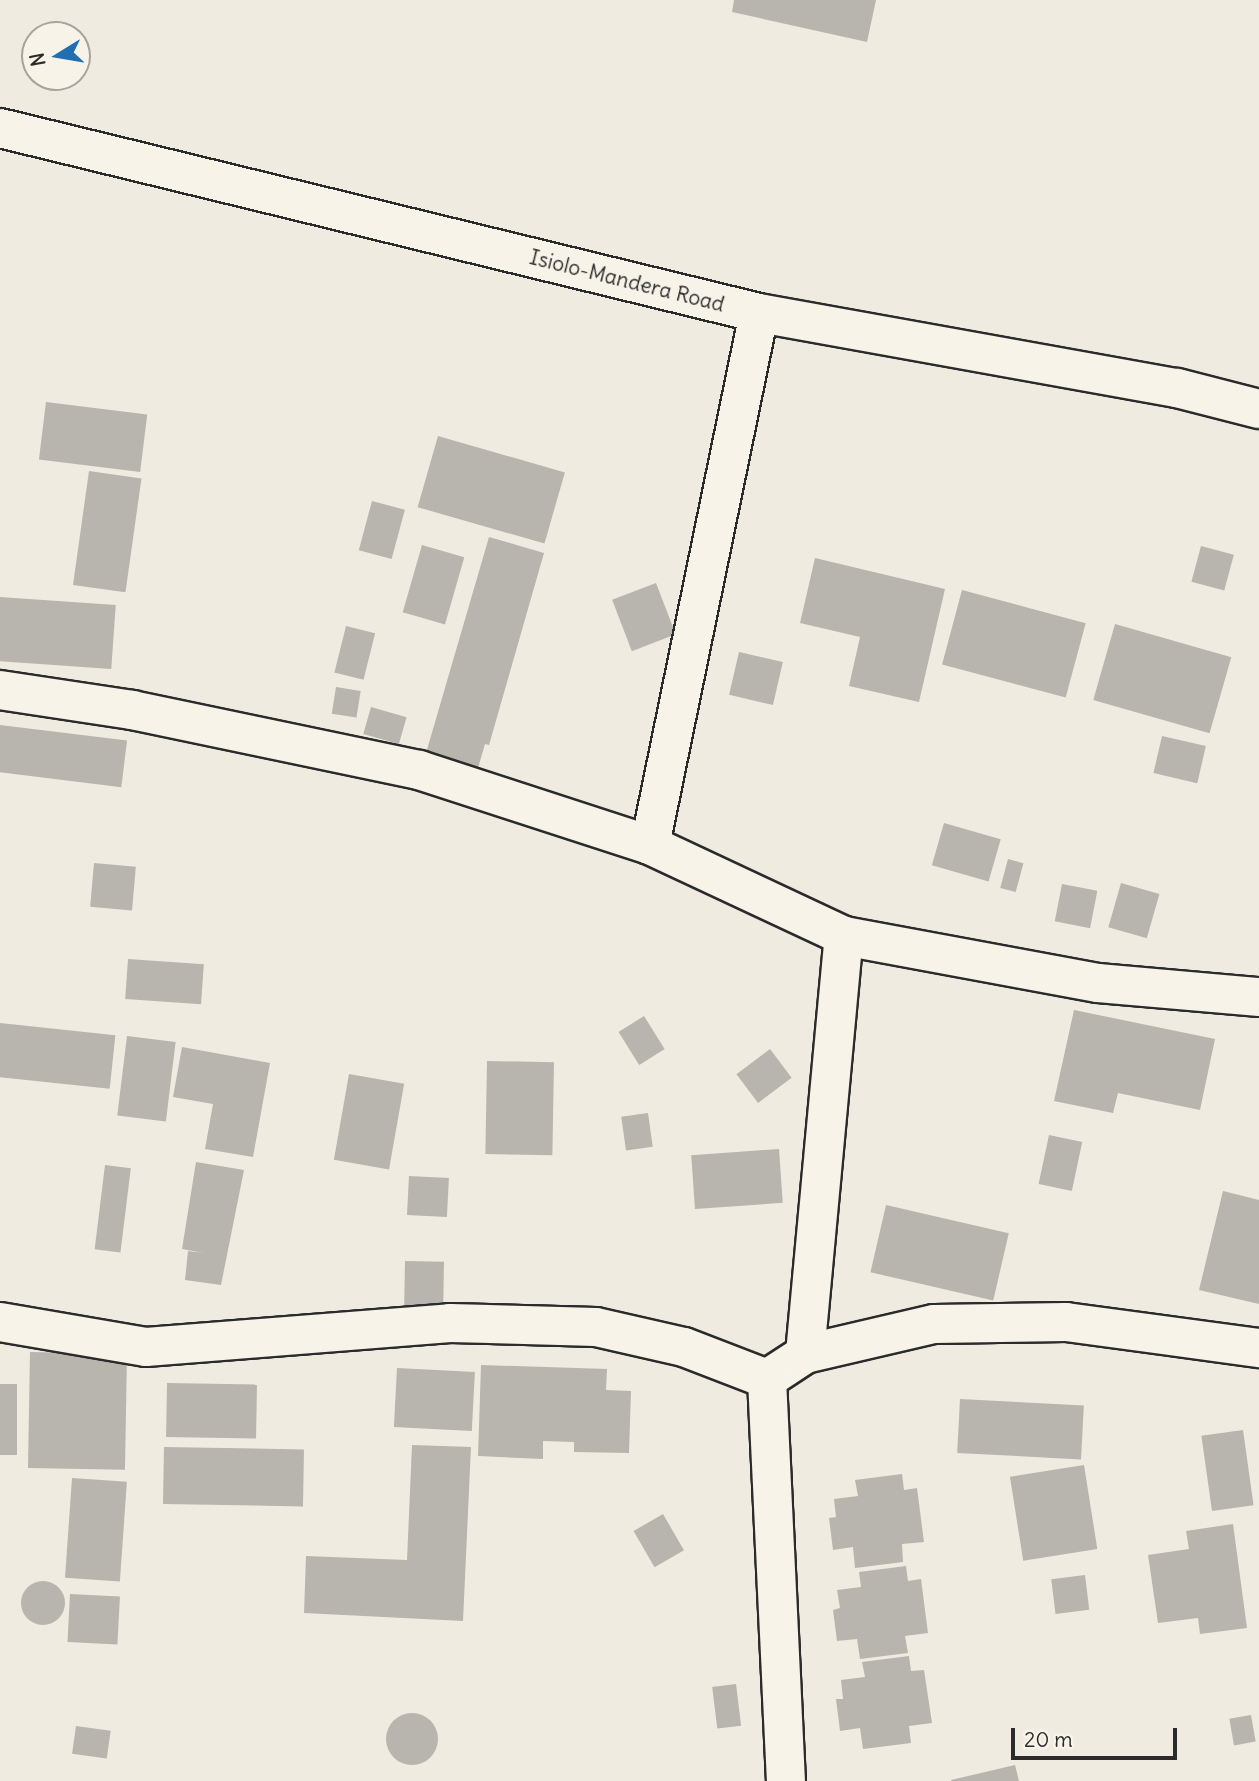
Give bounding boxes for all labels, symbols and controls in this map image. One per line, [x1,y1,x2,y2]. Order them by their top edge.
north arrow [21,21,91,91]
text: N [24,51,50,68]
street label: Isiolo-Mandera Road [527,245,727,317]
scale bar [1014,1714,1180,1758]
text: 20 m [1024,1726,1073,1753]

